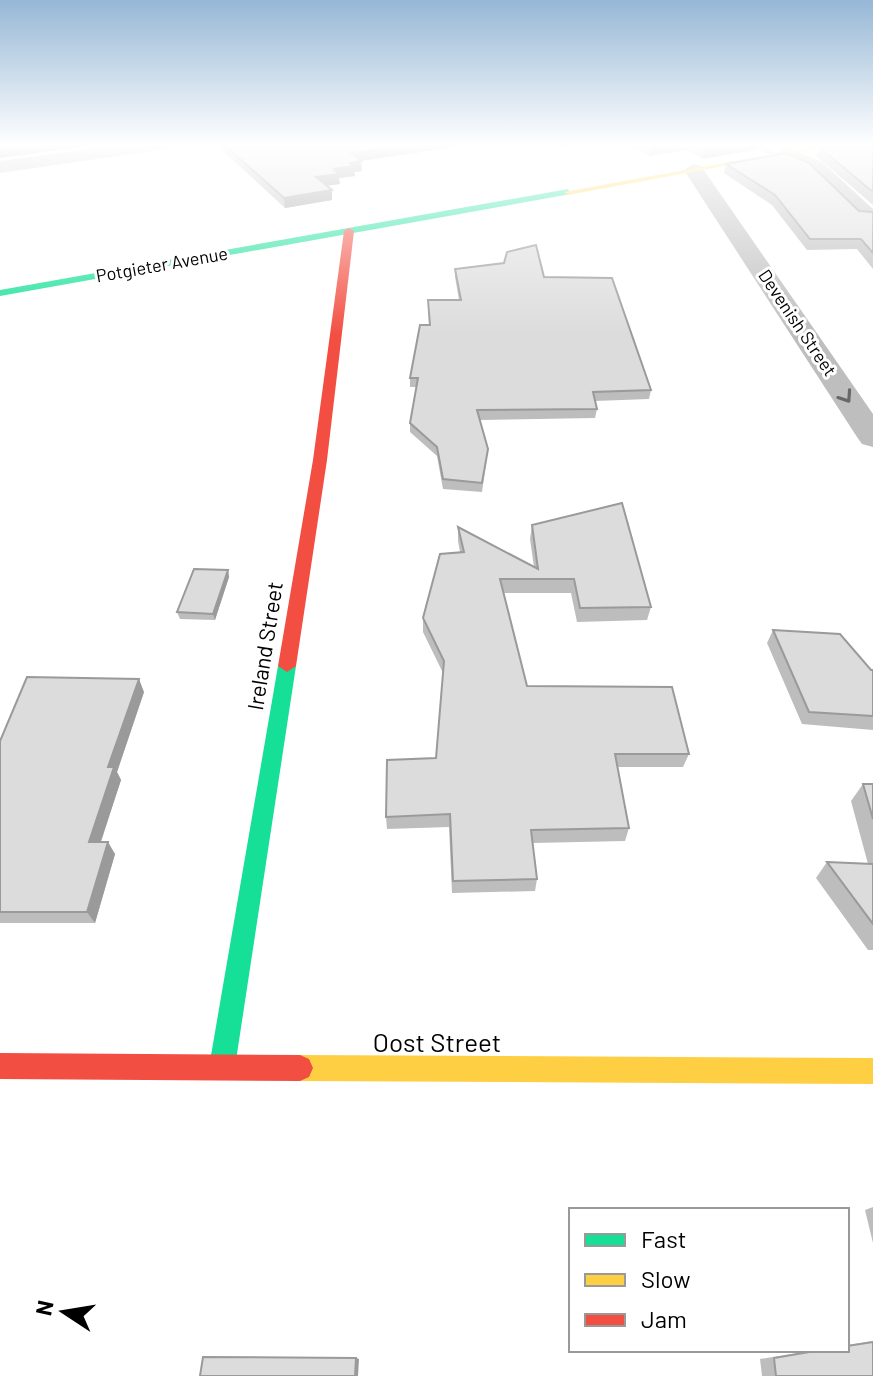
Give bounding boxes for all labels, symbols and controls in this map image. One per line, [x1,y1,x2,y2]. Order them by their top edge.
street label: Potgieter Avenue [94,242,229,286]
street label: Devenish Street [754,265,842,380]
one-way arrow [836,388,851,403]
street label: Ireland Street [241,580,287,712]
street label: Oost Street [373,1026,501,1057]
legend [569,1208,849,1352]
text: Fast [641,1224,686,1253]
text: Slow [641,1264,690,1293]
north arrow [24,1272,104,1352]
text: N [29,1298,58,1317]
text: Jam [641,1304,687,1333]

